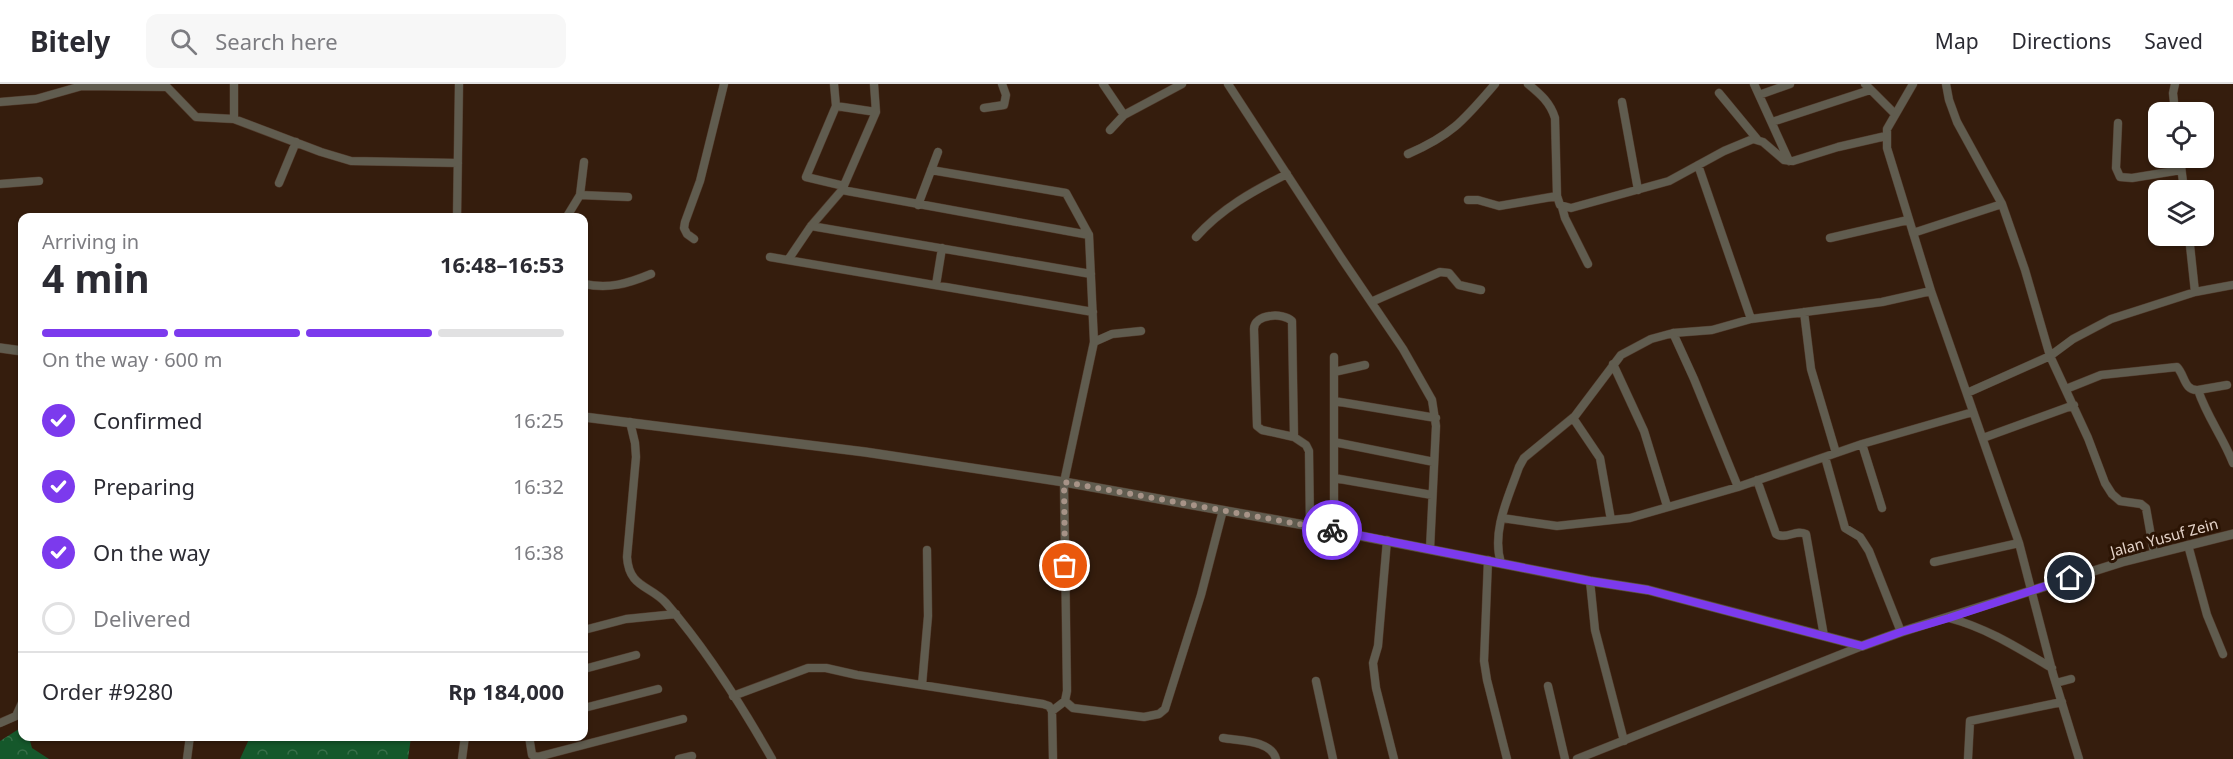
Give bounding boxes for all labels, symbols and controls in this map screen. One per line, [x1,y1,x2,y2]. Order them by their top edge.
search box [146,14,566,68]
text: Bitely [30,22,110,60]
icon: search [167,25,200,58]
text: Search here [215,26,338,56]
text: Map [1935,27,1979,55]
text: Directions [2012,27,2111,55]
text: Saved [2144,27,2203,55]
map controls [2148,102,2214,246]
button: locate [2148,102,2214,168]
button: layers [2148,180,2214,246]
text: Arriving in [42,228,139,255]
text: 16:48–16:53 [440,249,564,279]
text: 4 min [42,251,149,304]
text: On the way · 600 m [42,346,222,373]
icon: check [42,404,75,437]
text: Confirmed [93,405,203,435]
text: 16:25 [513,407,564,434]
icon: check [42,470,75,503]
text: Preparing [93,471,195,501]
text: 16:32 [513,473,564,500]
courier [1302,500,1362,560]
street label: Jalan Yusuf Zein [2106,513,2220,562]
icon: bike [1316,514,1349,547]
icon: check [42,536,75,569]
text: On the way [93,537,210,567]
text: 16:38 [513,539,564,566]
pin [1039,540,1090,591]
icon: bag [1048,549,1081,582]
pin [2044,552,2095,603]
icon: home [2053,561,2086,594]
text: Delivered [93,603,191,633]
text: Order #9280 [42,676,173,706]
text: Rp 184,000 [448,676,564,706]

